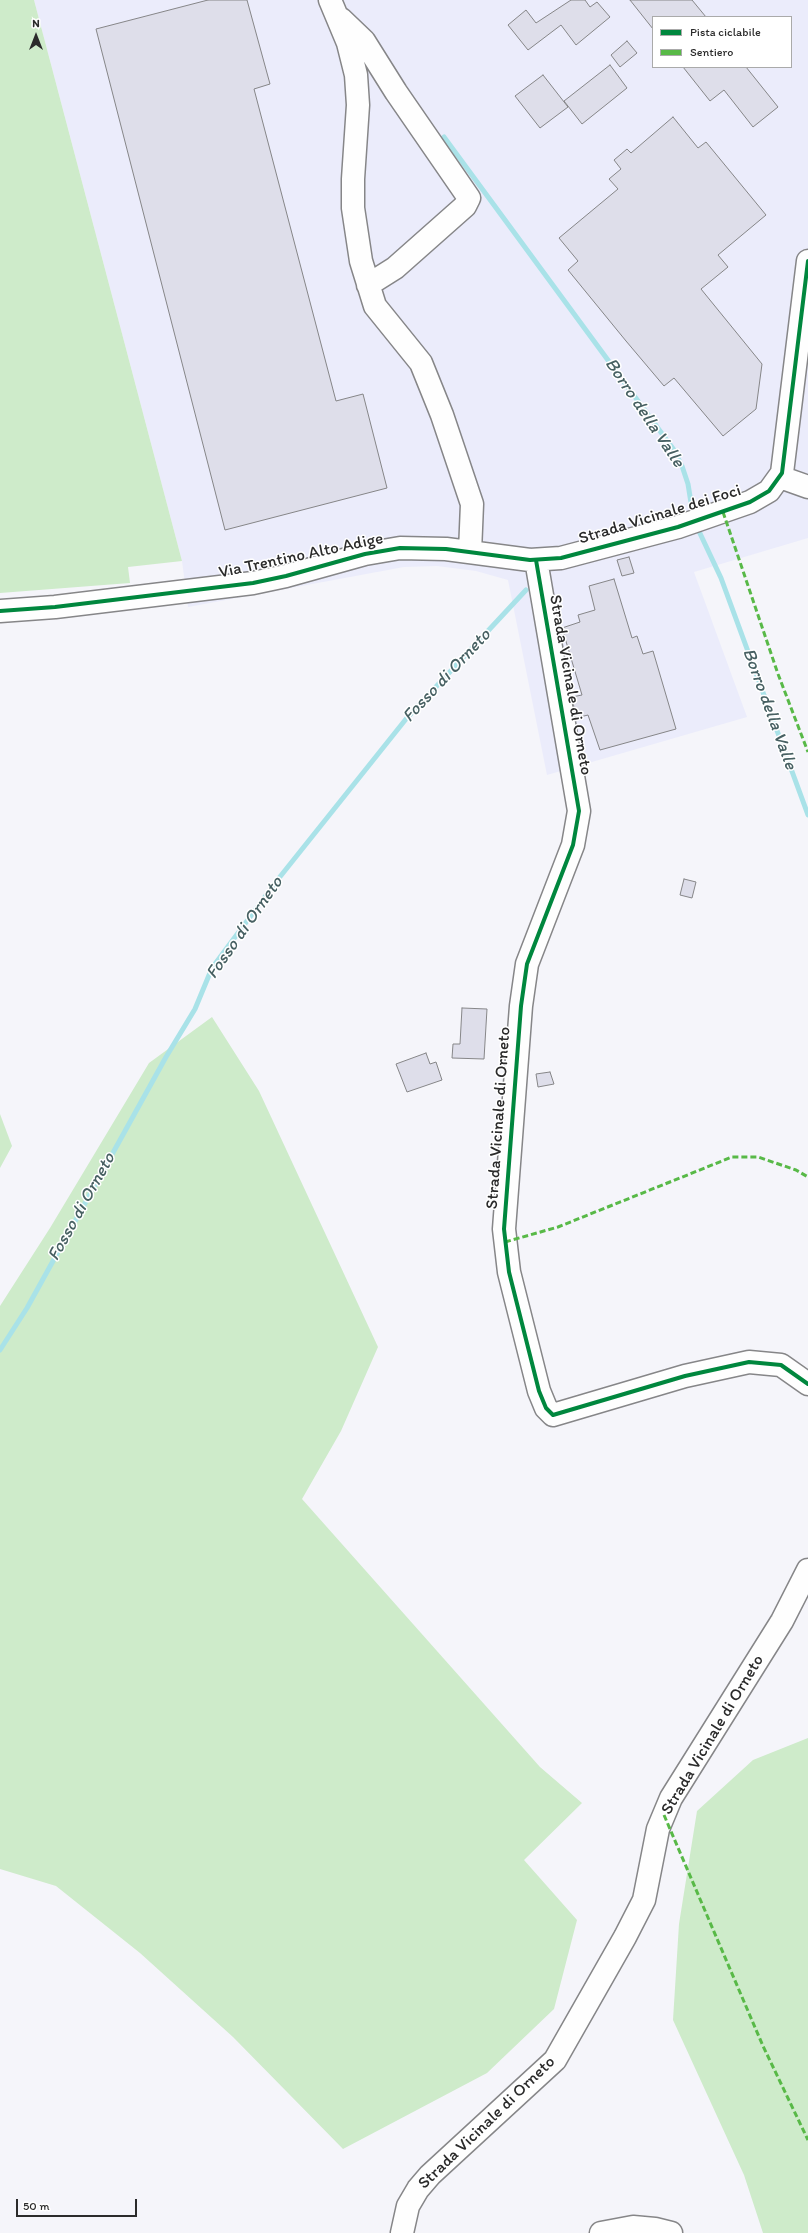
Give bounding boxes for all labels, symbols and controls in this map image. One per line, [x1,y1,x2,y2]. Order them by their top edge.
north arrow [16,16,56,56]
legend [652,16,792,68]
text: N [32,17,40,30]
text: Pista ciclabile [690,25,761,39]
text: Sentiero [690,45,734,59]
water label: Borro della Valle [599,354,689,472]
street label: Strada Vicinale dei Foci [576,481,744,549]
street label: Via Trentino Alto Adige [217,529,385,583]
street label: Strada Vicinale di Orneto [544,593,596,777]
water label: Fosso di Orneto [398,625,496,727]
water label: Borro della Valle [737,645,801,773]
water label: Fosso di Orneto [202,873,288,983]
street label: Strada Vicinale di Orneto [482,1026,516,1210]
water label: Fosso di Orneto [43,1149,121,1265]
street label: Strada Vicinale di Orneto [657,1651,769,1819]
street label: Strada Vicinale di Orneto [414,2052,560,2194]
scale bar [18,2191,139,2217]
text: 50 m [23,2199,49,2213]

